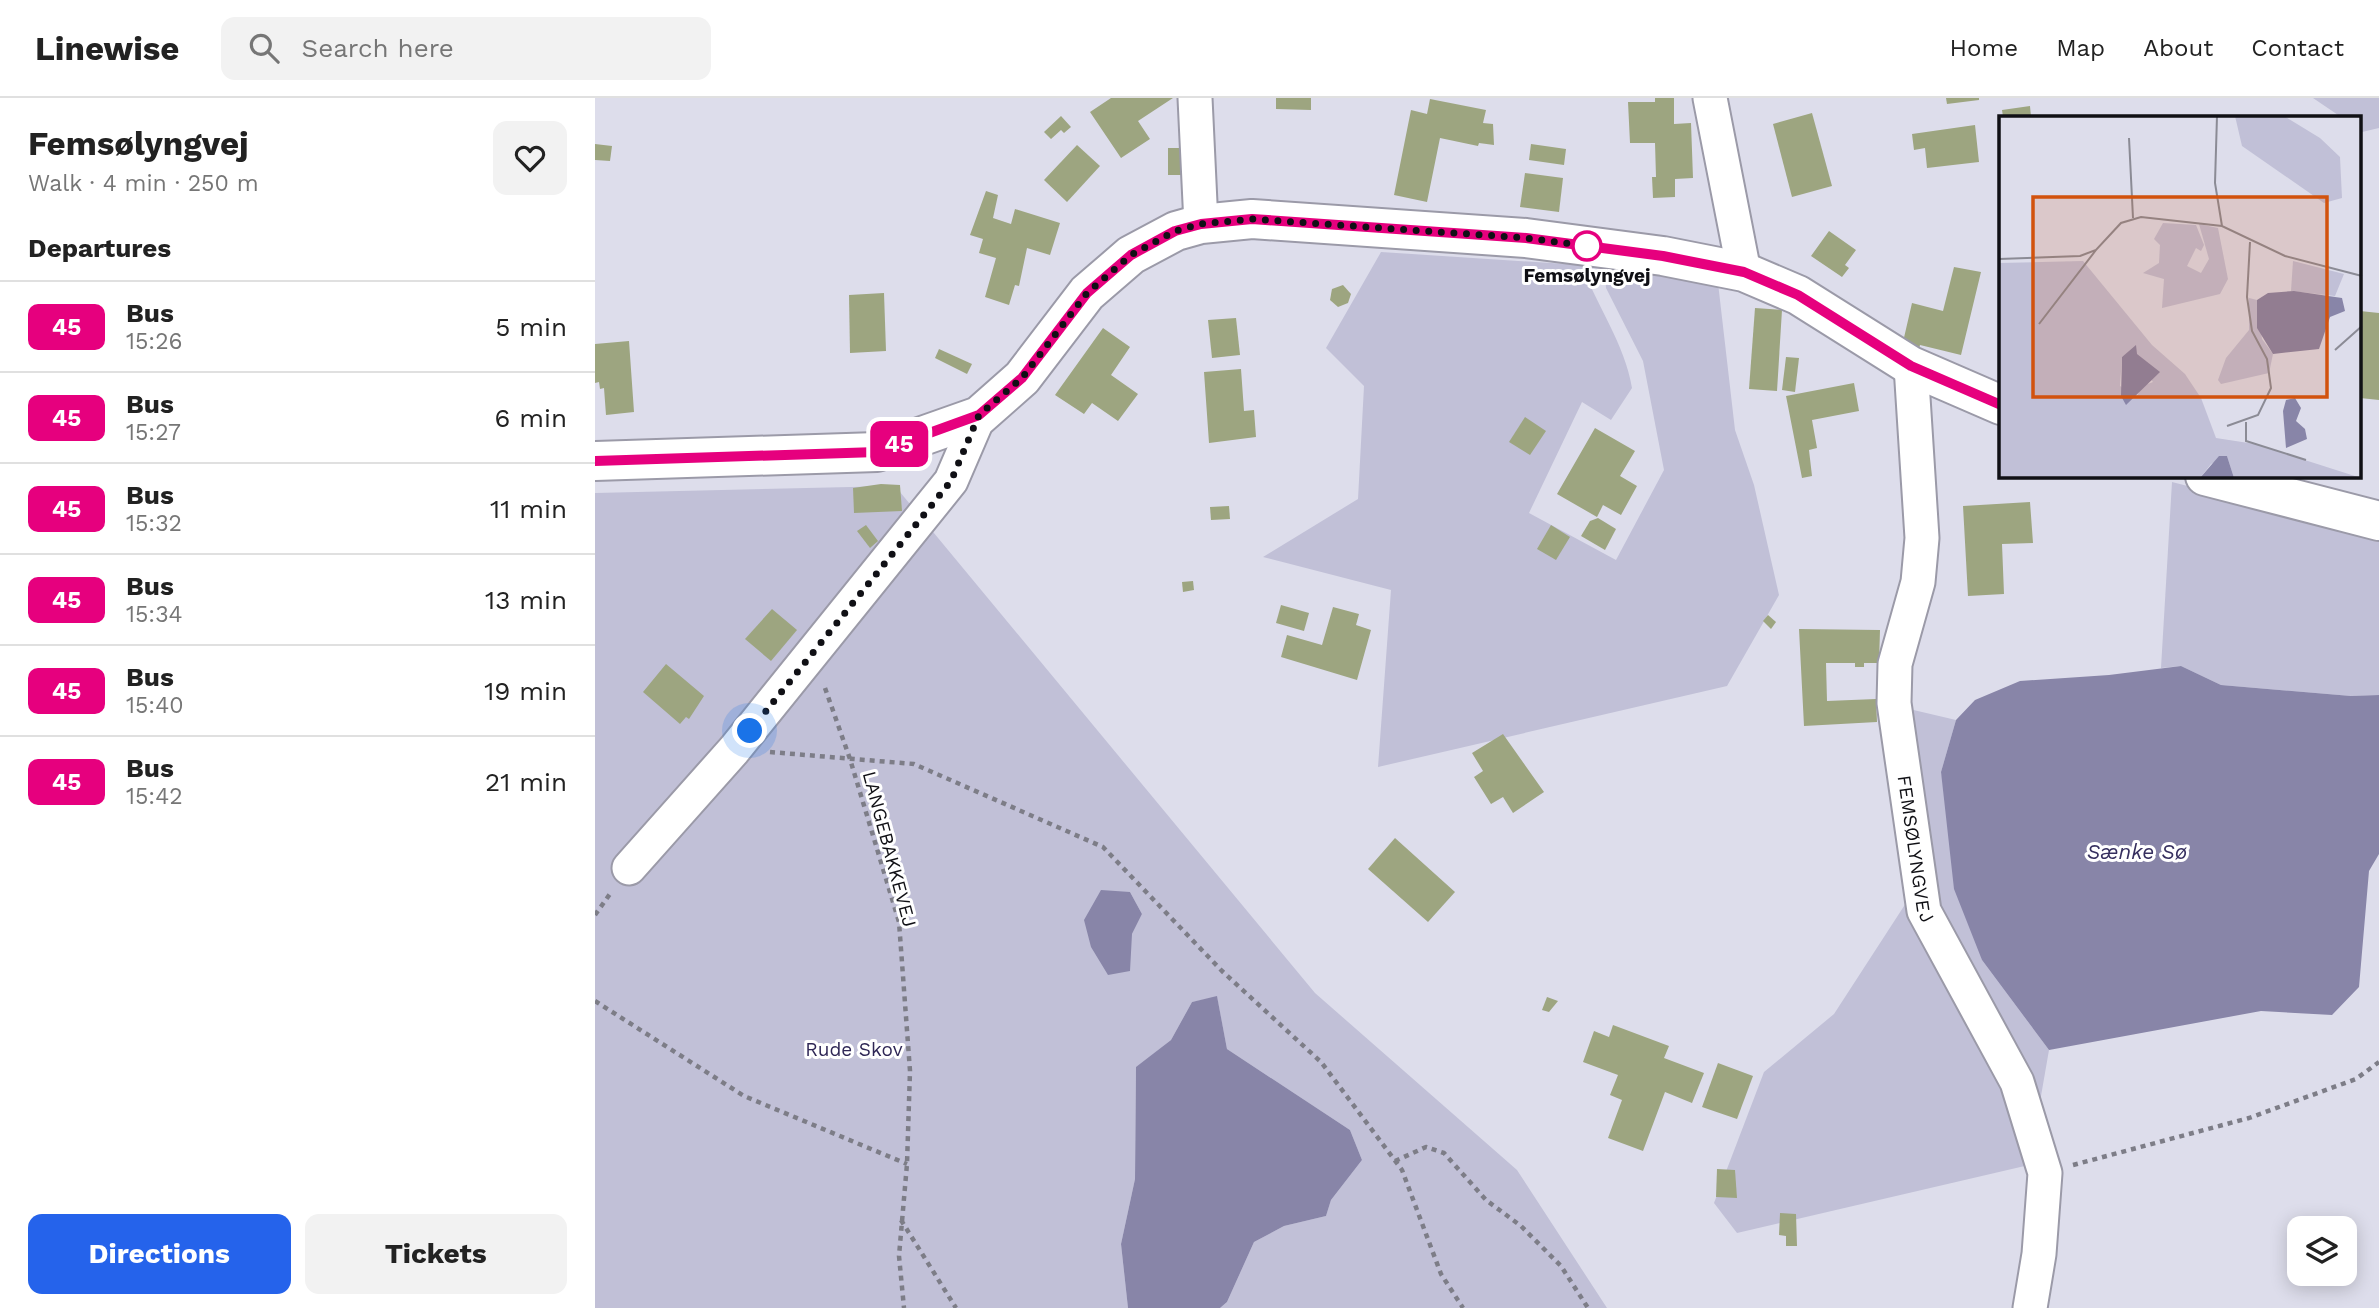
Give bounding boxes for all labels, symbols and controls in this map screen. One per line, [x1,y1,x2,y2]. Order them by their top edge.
search box [221,17,711,80]
text: Linewise [35,29,179,68]
icon: search [245,29,283,67]
text: Search here [301,33,454,63]
text: Home [1950,34,2018,62]
text: Map [2056,34,2105,62]
text: About [2143,34,2213,62]
text: Contact [2251,34,2344,62]
inset map [1999,116,2361,478]
button: heart [493,121,567,195]
text: Femsølyngvej [28,124,249,163]
text: Walk · 4 min · 250 m [28,170,259,197]
marker: Femsølyngvej [1572,231,1602,261]
text: Departures [28,233,171,263]
place label: Femsølyngvej [1524,264,1650,287]
text: Bus [126,298,174,328]
text: 5 min [495,312,567,342]
text: 45 [52,313,81,341]
text: 15:26 [126,328,183,355]
text: Bus [126,389,174,419]
text: 6 min [495,403,567,433]
text: 45 [52,404,81,432]
text: 15:27 [126,419,181,446]
line badge: 45 [867,421,931,467]
text: 45 [884,430,914,458]
text: Bus [126,480,174,510]
text: 11 min [490,494,567,524]
text: 45 [52,495,81,523]
text: 15:32 [126,510,182,537]
text: Bus [126,571,174,601]
text: 13 min [485,585,567,615]
text: 45 [52,586,81,614]
text: 15:34 [126,601,183,628]
text: Bus [126,662,174,692]
text: 19 min [484,676,567,706]
text: 45 [52,677,81,705]
text: 15:40 [126,692,184,719]
your location [732,713,767,748]
text: Bus [126,753,174,783]
text: 21 min [485,767,567,797]
text: 45 [52,768,81,796]
street label: LANGEBAKKEVEJ [858,769,921,930]
street label: FEMSØLYNGVEJ [1893,774,1939,927]
text: 15:42 [126,783,183,810]
water label: Sænke Sø [2087,839,2188,864]
park label: Rude Skov [805,1038,903,1061]
button: Directions [28,1214,291,1294]
button: Tickets [305,1214,567,1294]
map controls [2287,1216,2357,1286]
button: layers [2287,1216,2357,1286]

